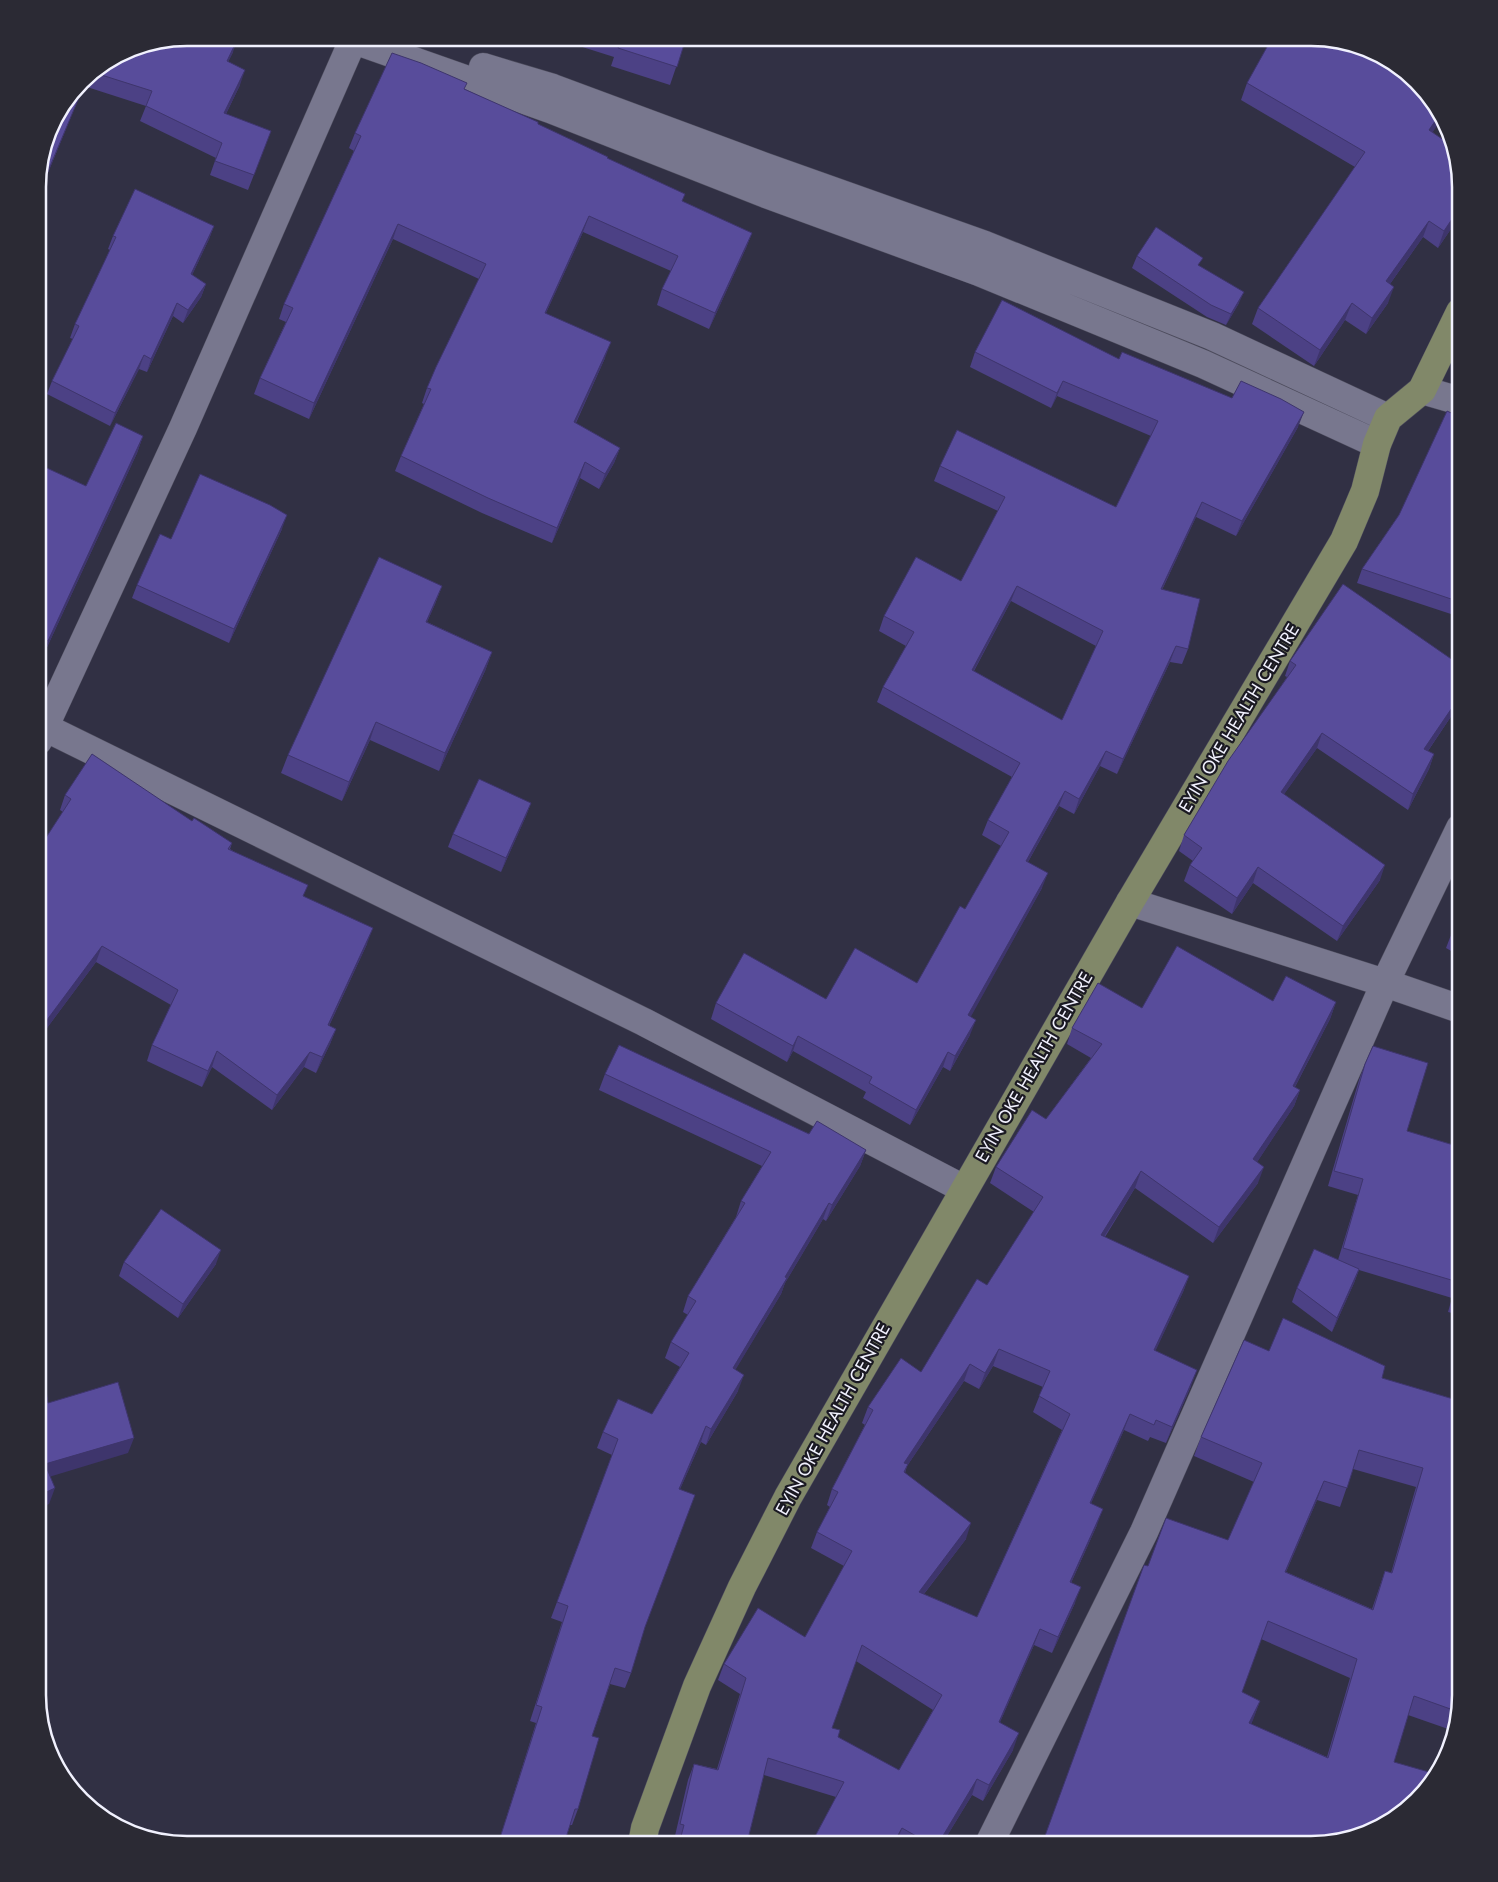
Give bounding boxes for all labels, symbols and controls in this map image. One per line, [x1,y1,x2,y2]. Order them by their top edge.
street label: EYIN OKE HEALTH CENTRE [1172,619,1306,817]
street label: EYIN OKE HEALTH CENTRE [969,967,1099,1167]
street label: EYIN OKE HEALTH CENTRE [769,1318,897,1520]

